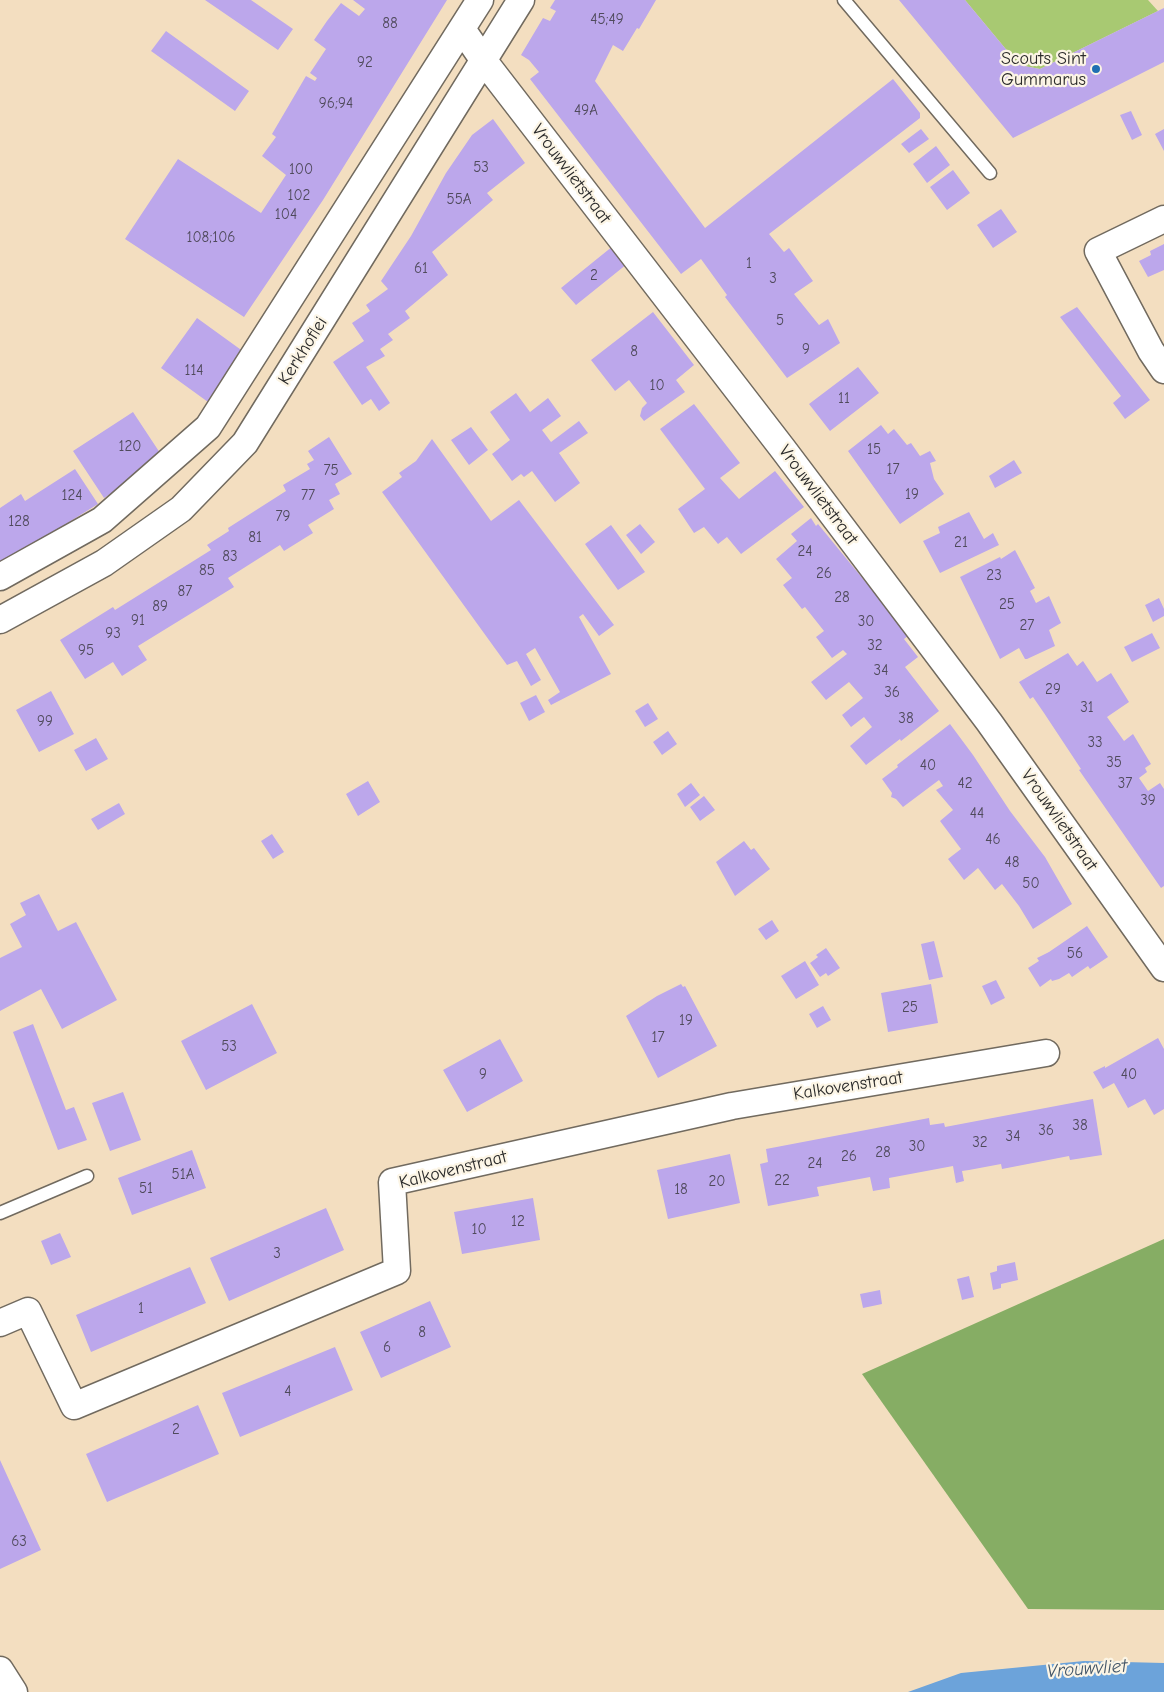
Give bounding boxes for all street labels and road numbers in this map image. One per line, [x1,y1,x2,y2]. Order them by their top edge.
street label: Vrouwvlietstraat [527,120,615,228]
street label: Kerkhoflei [274,313,332,389]
street label: Vrouwvlietstraat [774,441,862,549]
street label: Vrouwvlietstraat [1016,765,1102,875]
street label: Kalkovenstraat [792,1067,904,1105]
street label: Kalkovenstraat [397,1146,509,1194]

